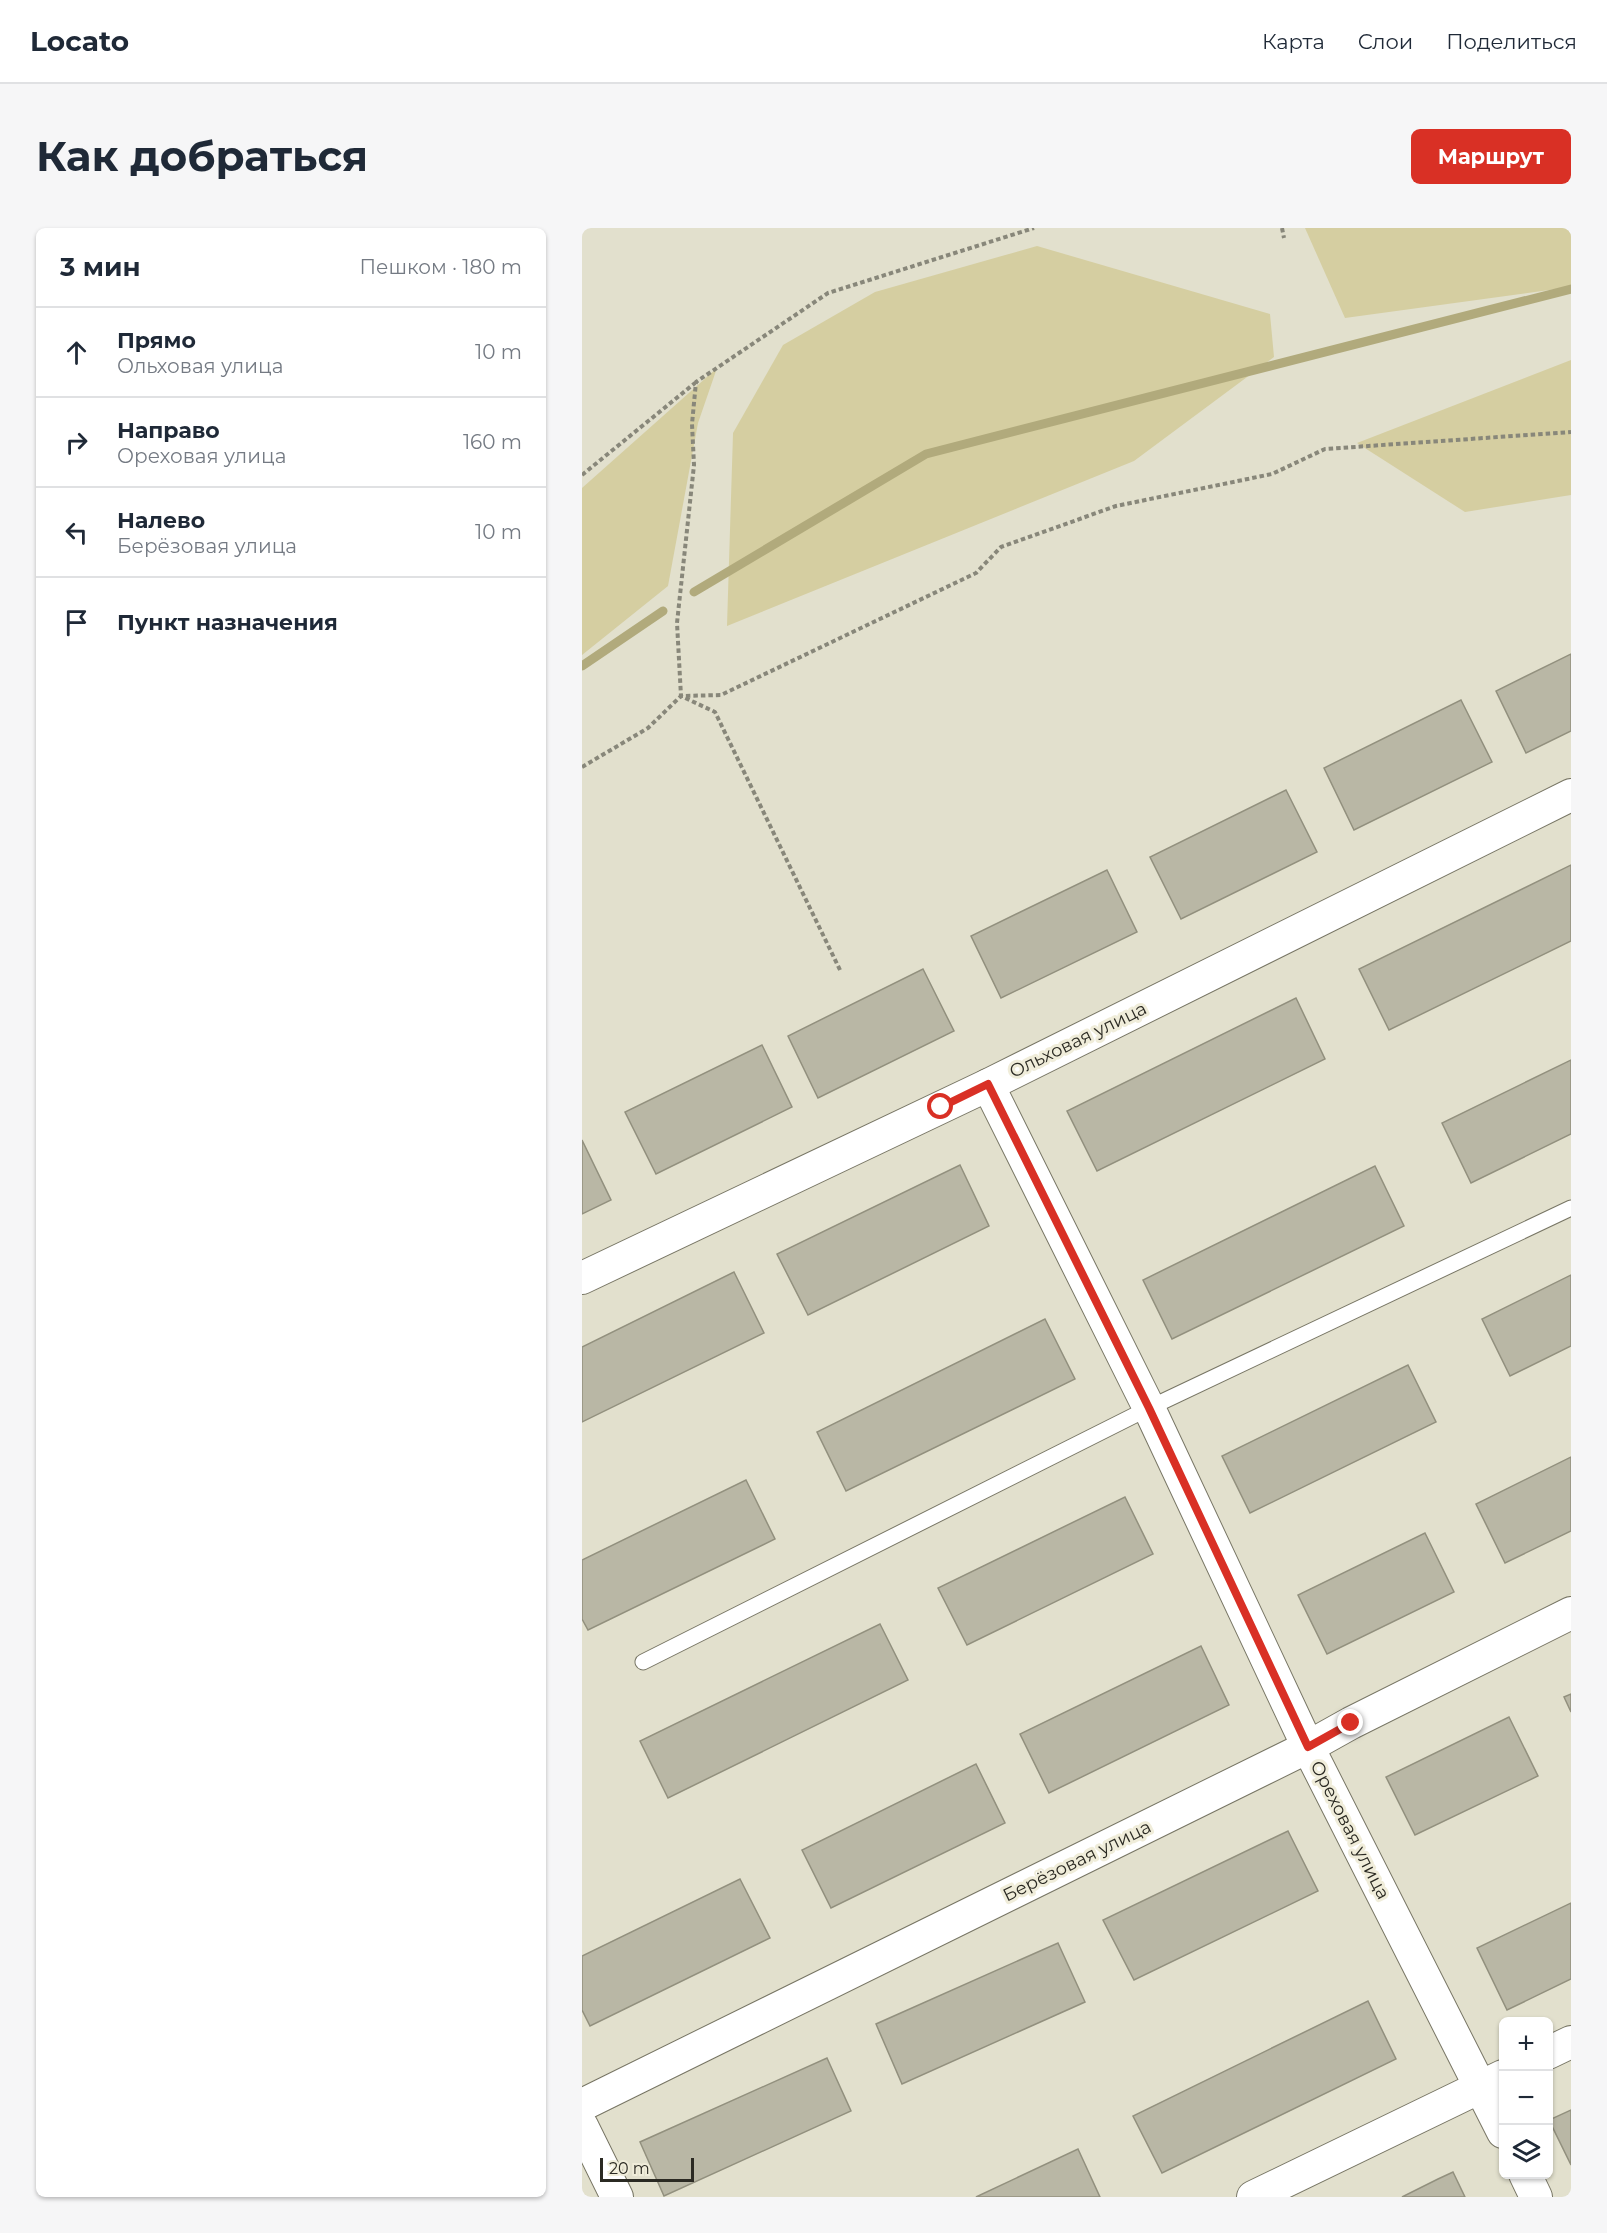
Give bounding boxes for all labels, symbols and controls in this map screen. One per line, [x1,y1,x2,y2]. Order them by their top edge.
text: Locato [30,24,129,58]
text: Карта [1262,29,1325,54]
text: Слои [1358,29,1413,54]
text: Поделиться [1446,29,1577,54]
button: Маршрут [1411,129,1571,184]
text: Как добраться [36,130,368,182]
text: 3 мин [60,251,140,283]
text: Пешком · 180 m [360,255,522,279]
text: Прямо [117,327,196,354]
icon: ahead [60,336,93,369]
text: 10 m [475,340,522,364]
text: Ольховая улица [117,354,283,378]
text: Направо [117,417,220,444]
icon: right [60,426,93,459]
text: 160 m [463,430,522,454]
text: Ореховая улица [117,444,286,468]
text: Налево [117,507,205,534]
icon: left [60,516,93,549]
text: 10 m [475,520,522,544]
text: Берёзовая улица [117,534,297,558]
icon: arrive [60,606,93,639]
text: Пункт назначения [117,609,338,636]
street label: Ольховая улица [1006,997,1150,1083]
route start [927,1093,953,1119]
route end [1337,1709,1363,1735]
street label: Ореховая улица [1306,1757,1394,1903]
street label: Берёзовая улица [999,1816,1155,1906]
map controls [1499,2017,1553,2179]
button: + [1499,2017,1553,2071]
button: − [1499,2071,1553,2125]
button: layers [1499,2125,1553,2179]
scale bar [600,2155,694,2182]
text: 20 m [609,2159,650,2178]

